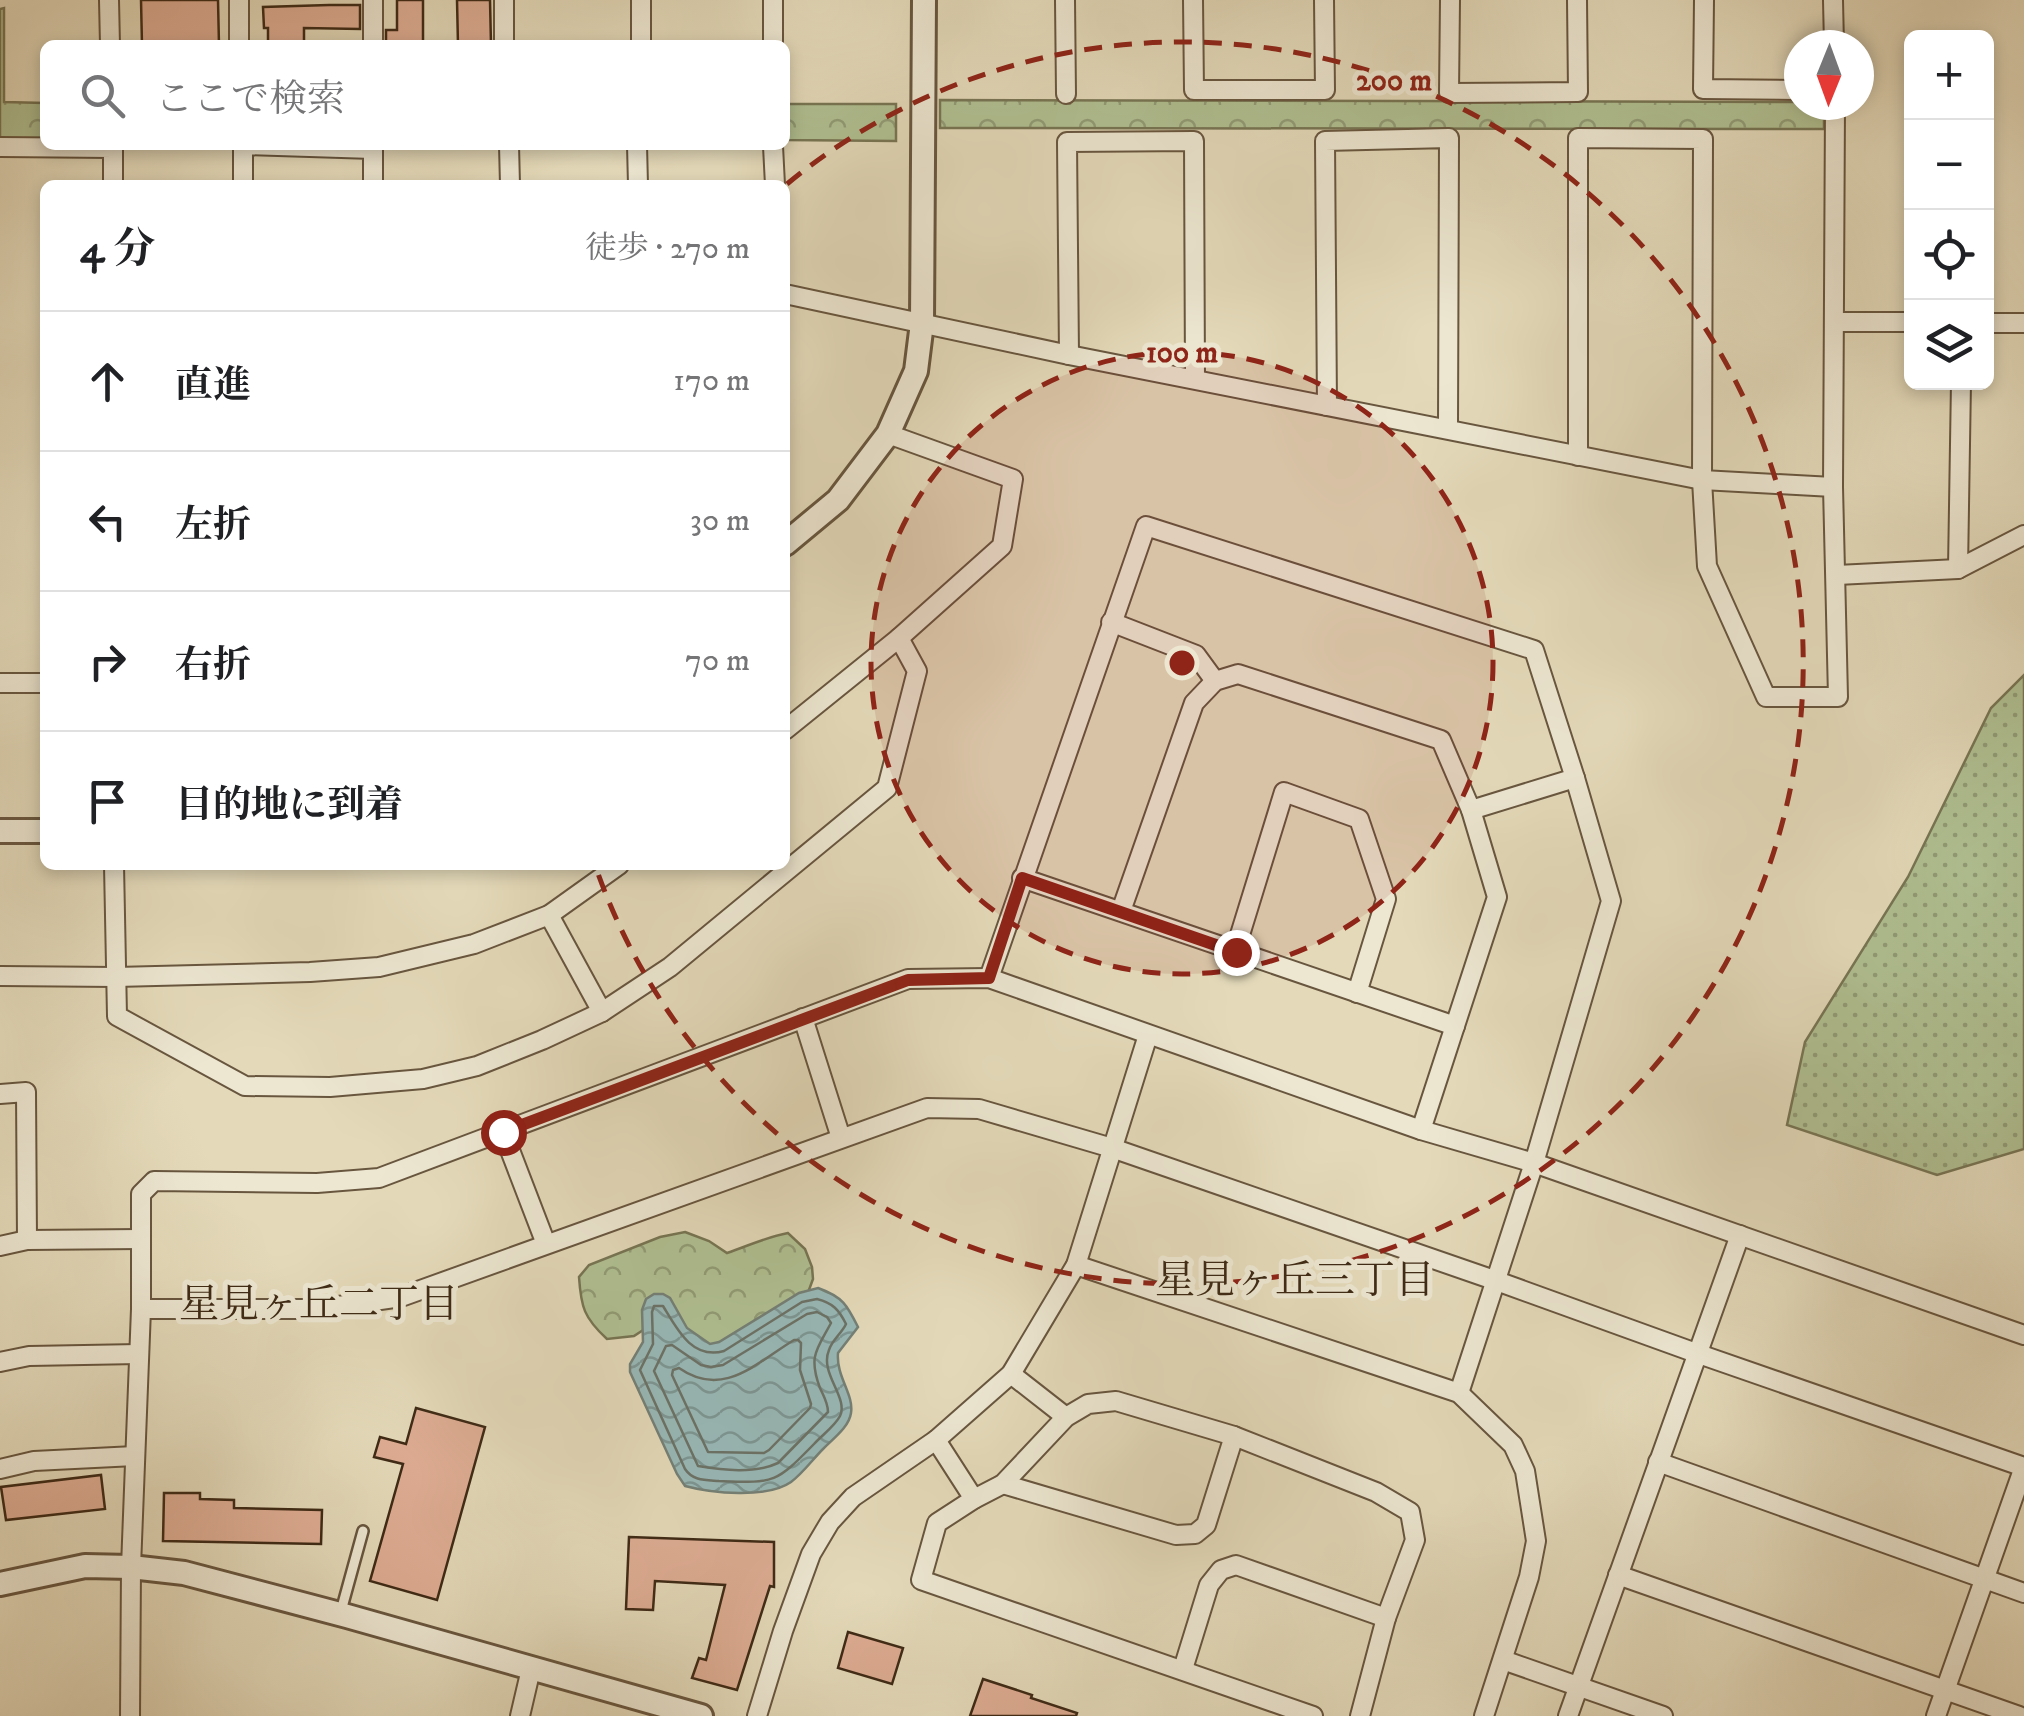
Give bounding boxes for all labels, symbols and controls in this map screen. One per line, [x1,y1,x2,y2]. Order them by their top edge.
north arrow [1784,30,1874,120]
map controls [1904,30,1994,390]
button: + [1904,30,1994,120]
search box [40,40,790,150]
text: 200 m [1356,63,1432,100]
icon: search [75,68,130,123]
text: ここで検索 [155,76,345,124]
button: − [1904,120,1994,210]
button: locate [1904,210,1994,300]
text: 4 分 [80,224,155,276]
text: 徒歩 · 270 m [585,229,750,269]
button: layers [1904,300,1994,390]
text: 100 m [1146,335,1219,372]
icon: ahead [80,354,135,409]
text: 170 m [673,361,750,401]
text: 直進 [175,362,251,410]
icon: left [80,494,135,549]
text: 30 m [690,501,750,541]
text: 左折 [175,502,251,550]
icon: right [80,634,135,689]
text: 70 m [685,641,750,681]
text: 右折 [175,642,251,690]
centre of rings [1164,645,1200,681]
icon: arrive [80,774,135,829]
text: 目的地に到着 [175,782,403,830]
route end [1214,930,1260,976]
route start [481,1110,527,1156]
district label: 星見ヶ丘三丁目 [1155,1257,1435,1307]
district label: 星見ヶ丘二丁目 [179,1281,459,1331]

